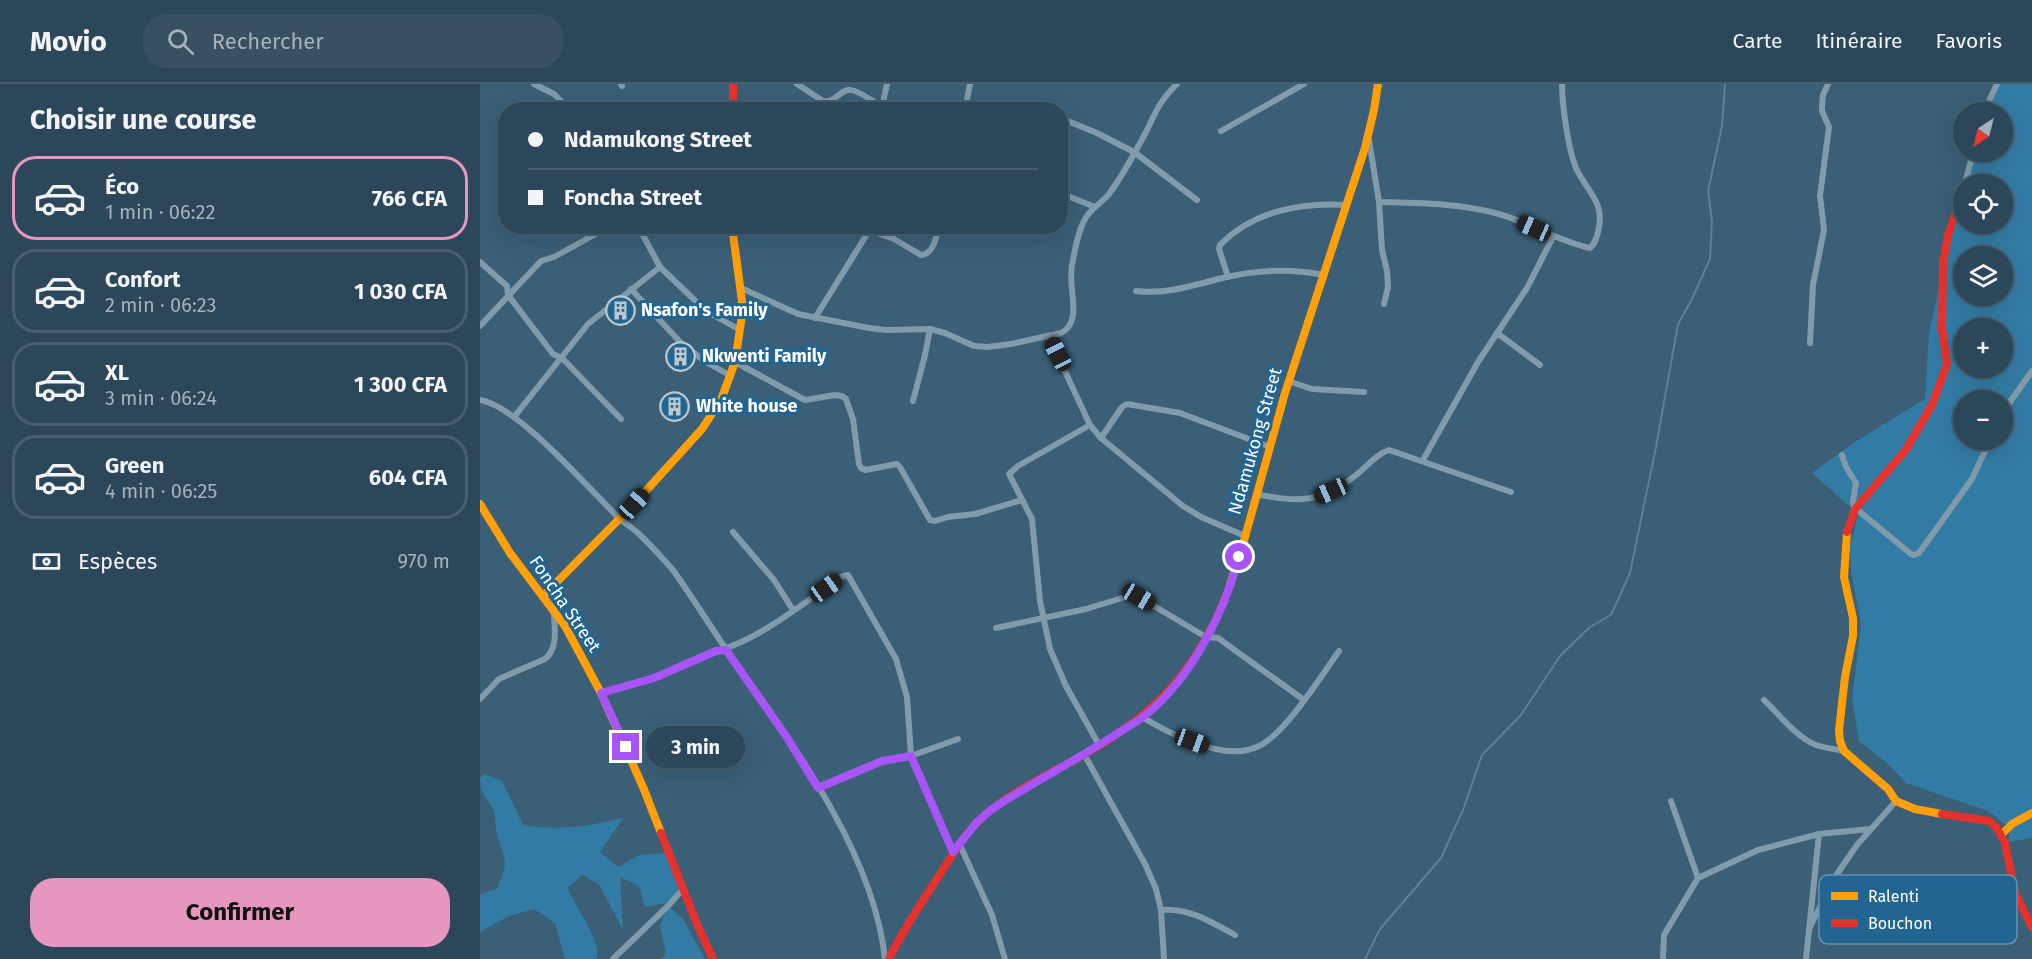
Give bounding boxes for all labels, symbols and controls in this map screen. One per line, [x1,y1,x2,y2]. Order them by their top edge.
search box [143,14,563,68]
text: Movio [30,25,107,58]
icon: search [164,25,197,58]
text: Rechercher [212,28,324,55]
text: Carte [1733,28,1782,54]
text: Itinéraire [1815,28,1902,54]
text: Favoris [1935,28,2002,54]
north arrow [1953,102,2013,162]
map controls [1953,102,2013,450]
text: Choisir une course [30,104,256,136]
text: Ndamukong Street [564,126,752,153]
icon: car [33,171,87,225]
text: Éco [105,173,139,200]
button: locate [1953,174,2013,234]
text: Foncha Street [564,184,702,211]
text: 766 CFA [372,185,447,212]
text: 1 min · 06:22 [105,200,215,224]
car [1514,212,1554,244]
button: layers [1953,246,2013,306]
icon: car [33,264,87,318]
text: Confort [105,266,181,293]
text: 1 030 CFA [354,278,447,305]
text: 2 min · 06:23 [105,293,217,317]
building icon: Nsafon's Family [604,294,636,326]
place label: Nsafon's Family [641,299,768,321]
button: + [1953,318,2013,378]
car [1042,334,1074,374]
building icon: Nkwenti Family [665,340,697,372]
place label: Nkwenti Family [702,345,827,367]
icon: car [33,357,87,411]
text: XL [105,359,129,386]
street label: Ndamukong Street [1223,365,1287,517]
text: 1 300 CFA [354,371,447,398]
text: 3 min · 06:24 [105,386,217,410]
building icon: White house [659,390,691,422]
button: − [1953,390,2013,450]
place label: White house [696,395,797,417]
icon: car [33,450,87,504]
text: Green [105,452,164,479]
text: 604 CFA [369,464,447,491]
car [1311,475,1351,507]
text: 4 min · 06:25 [105,479,217,503]
car [615,485,653,523]
route start [1225,543,1252,570]
icon: cash [30,545,63,578]
text: Espèces [78,548,157,575]
text: 970 m [398,549,450,573]
street label: Foncha Street [525,551,606,657]
car [806,570,846,606]
car [1119,580,1159,614]
callout: 3 min [647,726,746,768]
car [1172,726,1212,756]
route end [612,733,639,760]
text: 3 min [671,735,720,759]
legend [1819,875,2017,944]
button: Confirmer [30,878,450,947]
text: Ralenti [1868,887,1919,906]
text: Bouchon [1868,914,1932,933]

